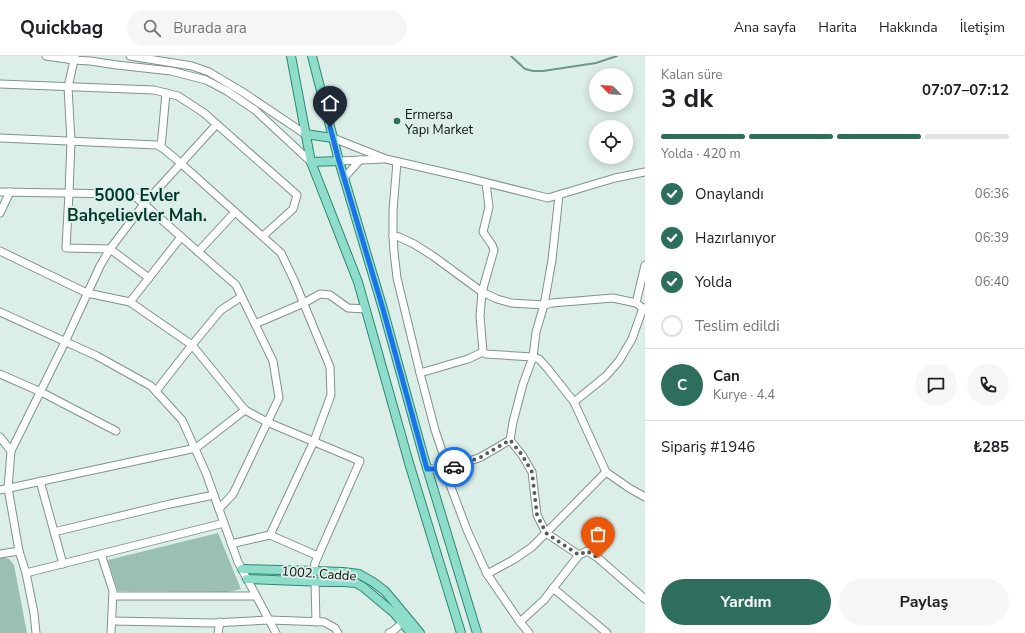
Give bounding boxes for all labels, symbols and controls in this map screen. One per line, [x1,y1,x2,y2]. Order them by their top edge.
search box [127,10,407,46]
text: Quickbag [20,15,103,41]
icon: search [141,17,163,39]
text: Burada ara [173,18,247,38]
text: Ana sayfa [734,18,796,37]
text: Harita [818,18,857,37]
text: Hakkında [879,18,938,37]
text: İletişim [960,18,1005,37]
text: Kalan süre [661,66,723,84]
north arrow [589,68,633,112]
map controls [589,68,633,164]
text: 07:07–07:12 [922,80,1009,100]
text: 3 dk [661,81,713,116]
pin [313,86,347,127]
icon: home [319,92,341,114]
place label: Ermersa Yapı Market [404,106,473,139]
marker: Ermersa Yapı Market [392,116,402,126]
button: locate [589,120,633,164]
text: Yolda · 420 m [661,145,741,163]
icon: check [661,183,683,205]
district label: 5000 Evler Bahçelievler Mah. [67,184,207,227]
text: Onaylandı [695,184,764,204]
text: 06:36 [975,185,1009,203]
icon: check [661,227,683,249]
text: Hazırlanıyor [695,228,776,248]
text: 06:39 [975,229,1009,247]
icon: check [661,271,683,293]
text: Yolda [695,272,732,292]
text: 06:40 [975,273,1009,291]
text: Teslim edildi [695,316,780,336]
button: chat [915,364,957,406]
button: phone [967,364,1009,406]
text: Can [713,366,740,386]
text: C [677,375,687,395]
text: Kurye · 4.4 [713,386,775,404]
text: Sipariş #1946 [661,437,755,457]
text: ₺285 [973,437,1009,457]
courier [434,447,474,487]
icon: car [443,456,465,478]
pin [581,517,615,558]
icon: bag [587,523,609,545]
street label: 1002. Cadde [281,562,357,586]
button: Yardım [661,579,831,625]
button: Paylaş [839,579,1009,625]

